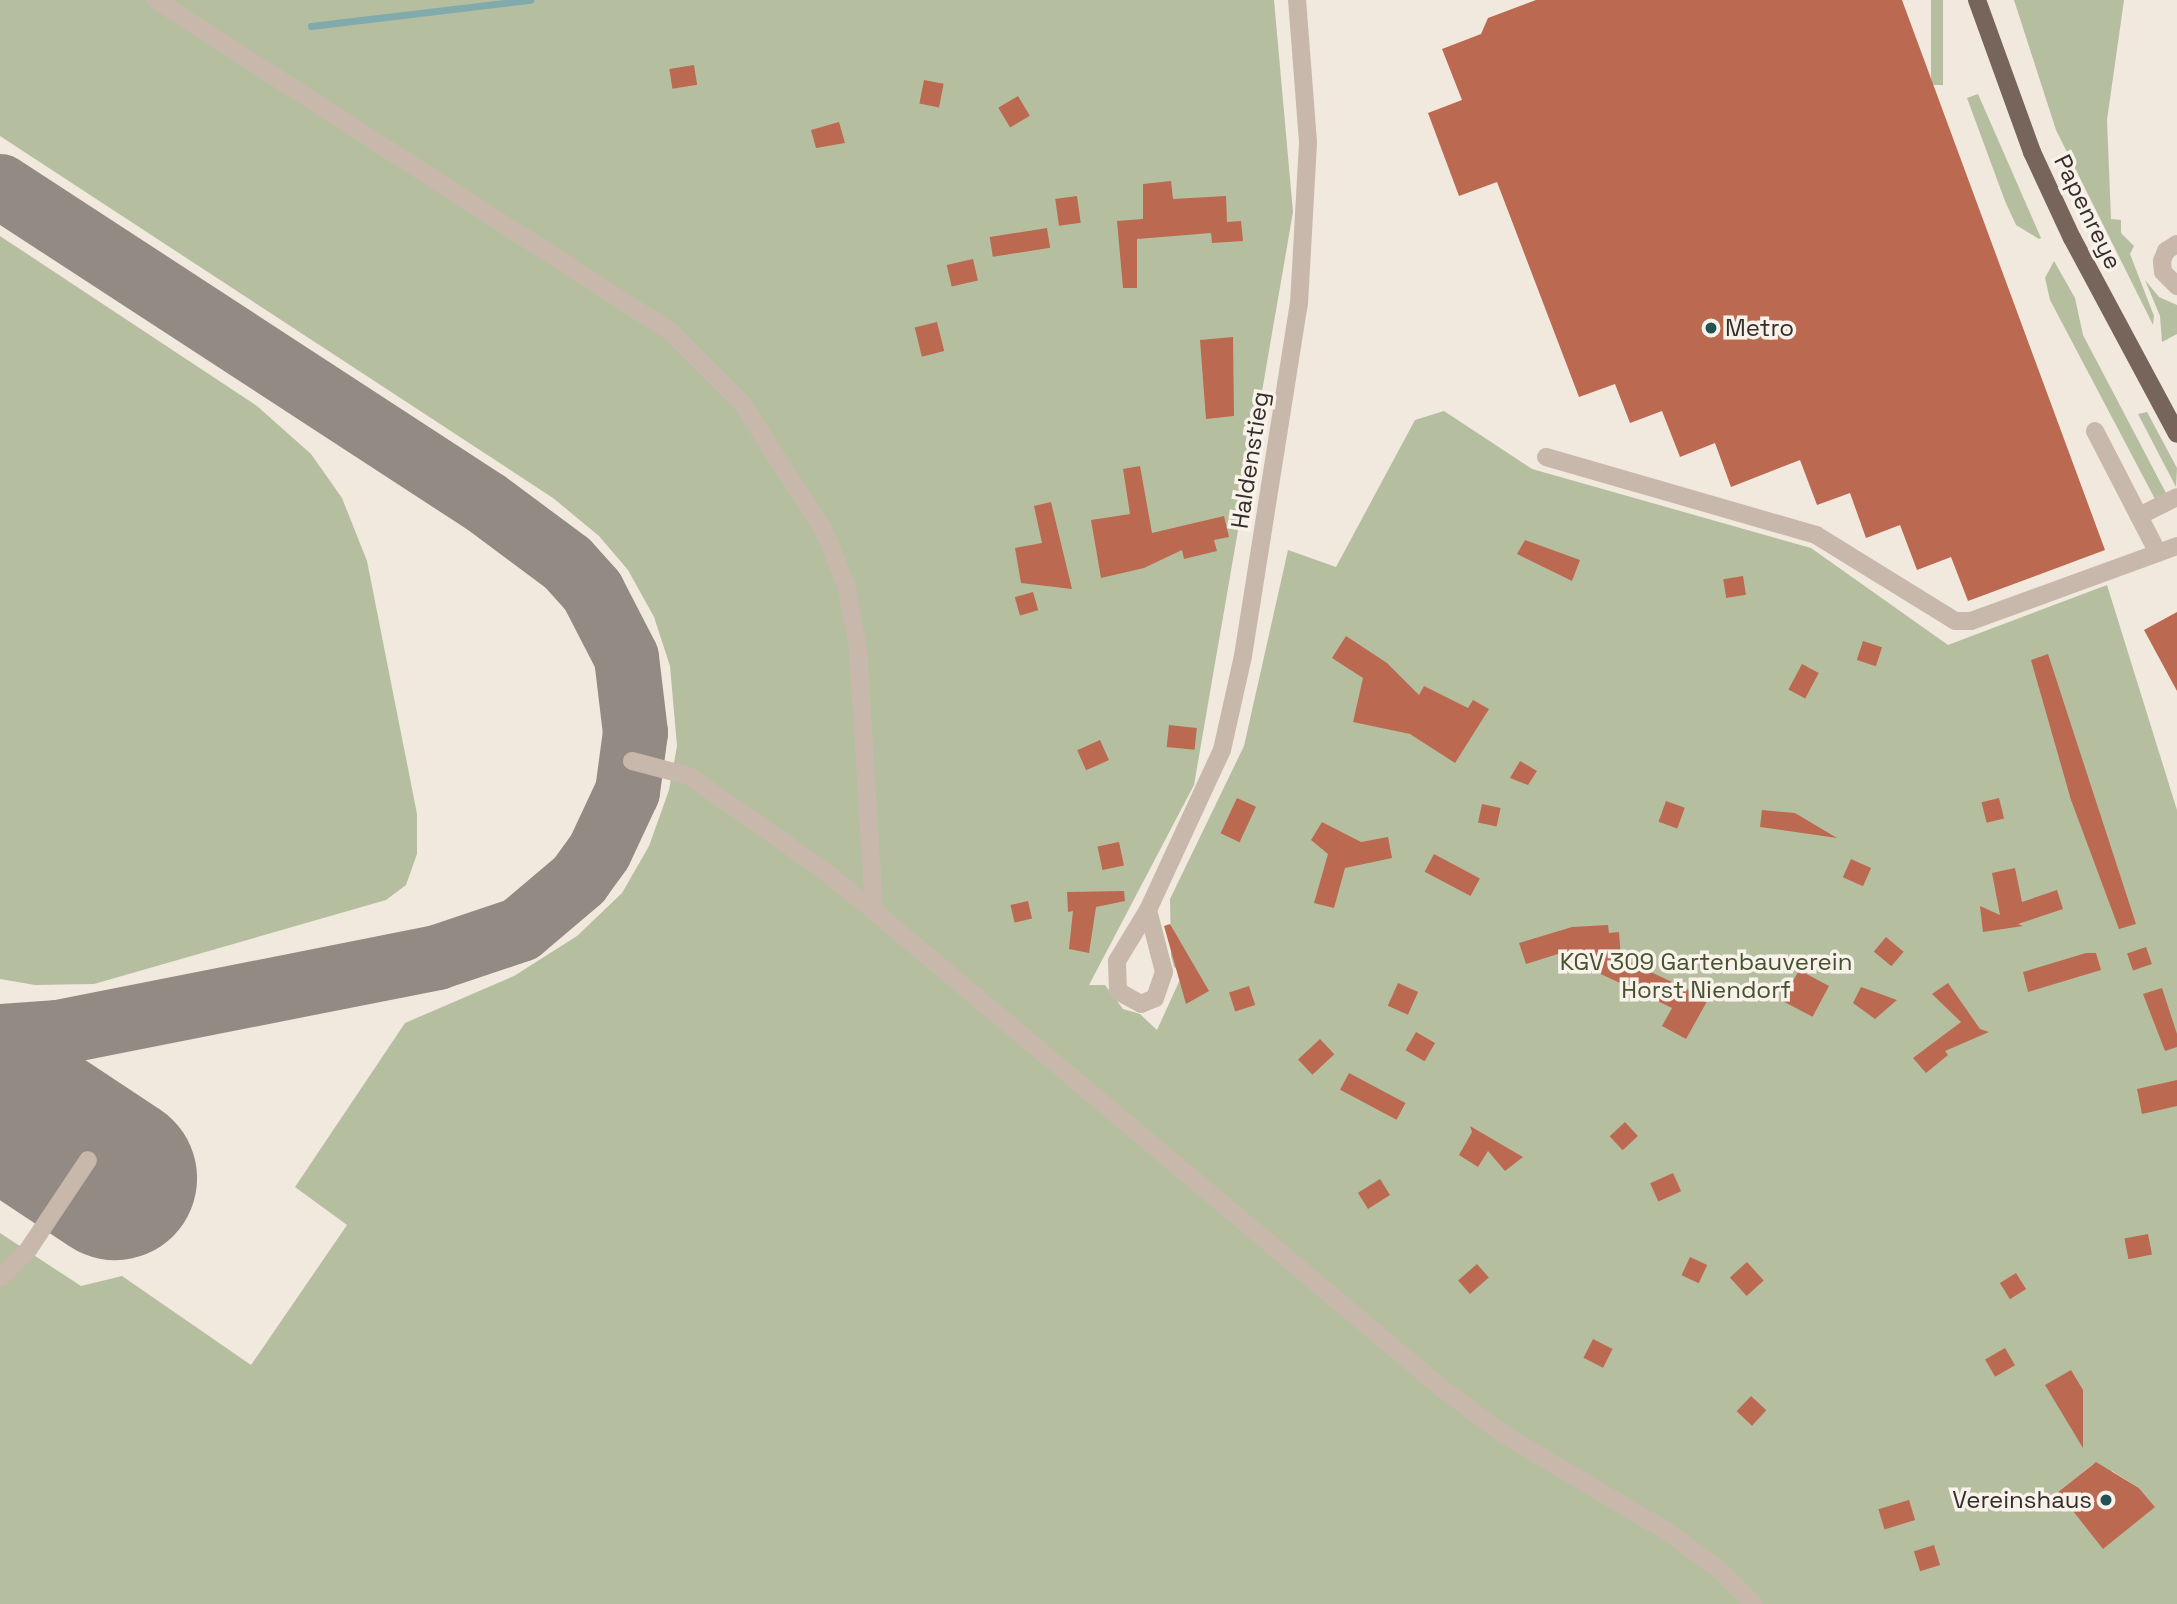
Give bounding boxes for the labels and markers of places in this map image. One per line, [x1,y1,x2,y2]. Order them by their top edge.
place label: Metro [1725,314,1794,342]
marker: Metro [1703,320,1719,336]
place label: Vereinshaus [1952,1486,2092,1514]
marker: Vereinshaus [2098,1492,2114,1508]

